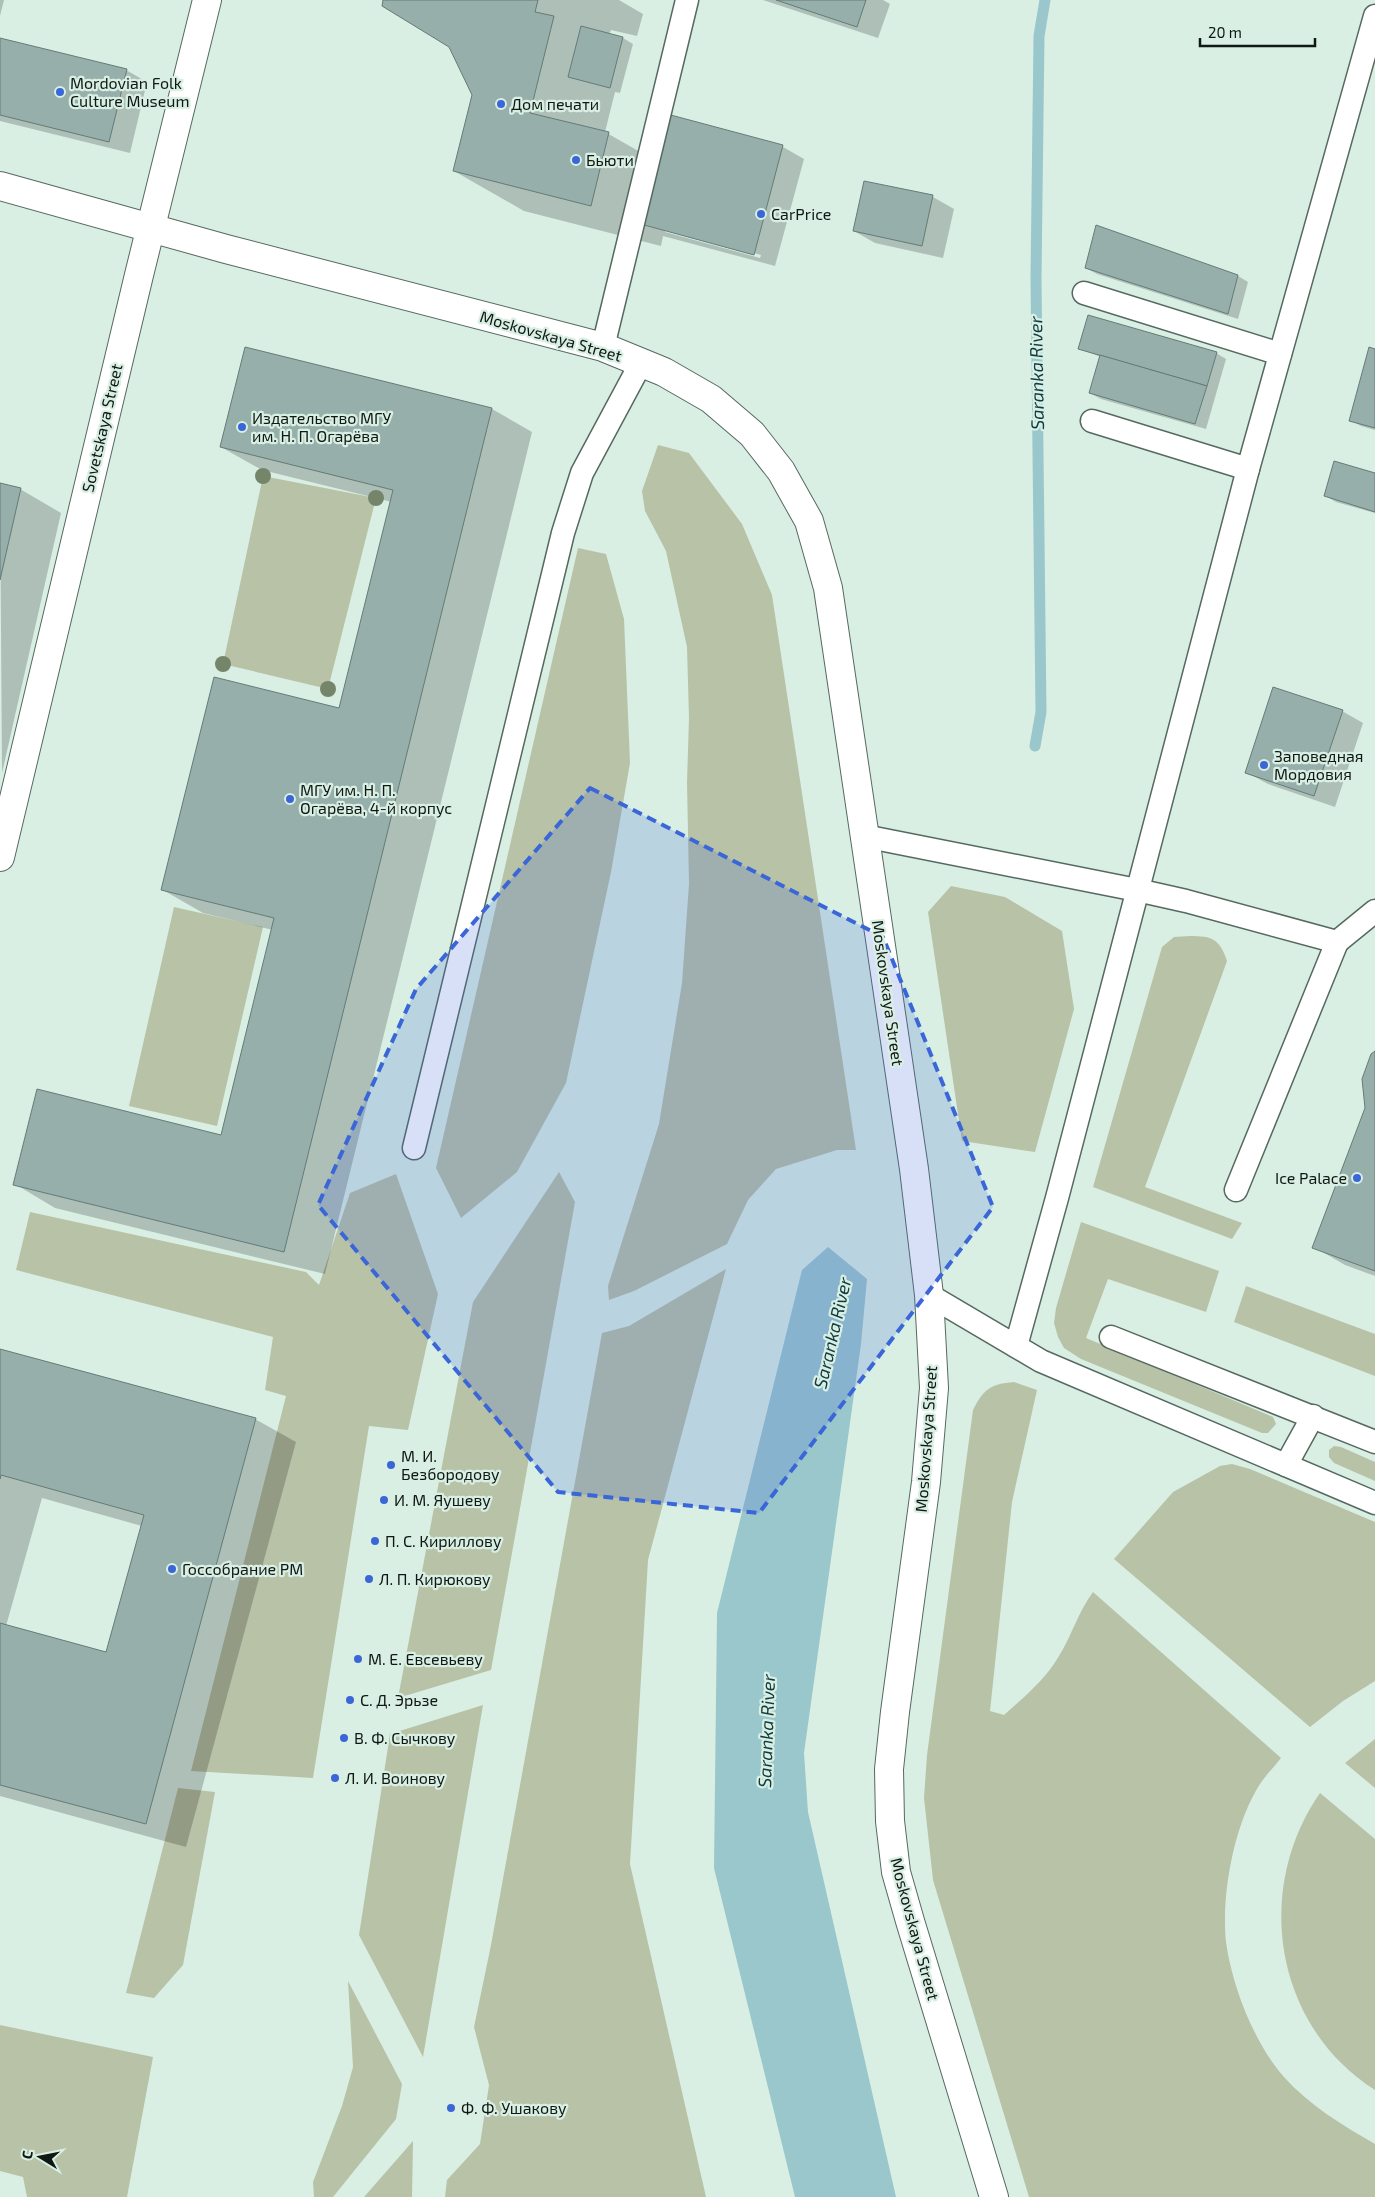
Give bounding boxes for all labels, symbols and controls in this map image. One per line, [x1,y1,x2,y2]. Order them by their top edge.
scale bar [1200,15,1315,47]
text: 20 m [1208,23,1242,41]
place label: Mordovian Folk Culture Museum [70,73,189,110]
marker: Mordovian Folk Culture Museum [54,86,66,98]
place label: Дом печати [511,94,599,113]
marker: Дом печати [495,98,507,110]
place label: Бьюти [586,150,634,169]
marker: Бьюти [570,154,582,166]
place label: CarPrice [771,204,831,223]
marker: CarPrice [755,208,767,220]
street label: Moskovskaya Street [478,306,624,365]
water label: Saranka River [1024,315,1048,430]
street label: Sovetskaya Street [77,362,126,494]
place label: Издательство МГУ им. Н. П. Огарёва [252,408,391,445]
marker: Издательство МГУ им. Н. П. Огарёва [236,421,248,433]
place label: Заповедная Мордовия [1274,746,1364,783]
marker: Заповедная Мордовия [1258,759,1270,771]
place label: МГУ им. Н. П. Огарёва, 4-й корпус [300,780,452,818]
marker: МГУ им. Н. П. Огарёва, 4-й корпус [284,793,296,805]
street label: Moskovskaya Street [869,919,908,1067]
place label: Ice Palace [1275,1168,1347,1187]
marker: Ice Palace [1351,1172,1363,1184]
water label: Saranka River [809,1274,856,1391]
street label: Moskovskaya Street [911,1365,940,1513]
place label: М. И. Безбородову [401,1446,500,1484]
marker: М. И. Безбородову [385,1459,397,1471]
place label: И. М. Яушеву [394,1490,491,1510]
marker: И. М. Яушеву [378,1494,390,1506]
place label: П. С. Кириллову [385,1531,502,1551]
marker: П. С. Кириллову [369,1535,381,1547]
place label: Госсобрание РМ [182,1559,303,1578]
marker: Госсобрание РМ [166,1563,178,1575]
place label: Л. П. Кирюкову [379,1569,491,1589]
marker: Л. П. Кирюкову [363,1573,375,1585]
place label: М. Е. Евсевьеву [368,1649,483,1669]
marker: М. Е. Евсевьеву [352,1653,364,1665]
water label: Saranka River [753,1673,779,1788]
place label: С. Д. Эрьзе [360,1690,438,1709]
marker: С. Д. Эрьзе [344,1694,356,1706]
place label: В. Ф. Сычкову [354,1728,456,1748]
marker: В. Ф. Сычкову [338,1732,350,1744]
place label: Л. И. Воинову [345,1768,446,1788]
marker: Л. И. Воинову [329,1772,341,1784]
street label: Moskovskaya Street [887,1855,944,2002]
place label: Ф. Ф. Ушакову [461,2098,567,2118]
marker: Ф. Ф. Ушакову [445,2102,457,2114]
north arrow [15,2132,65,2182]
text: С [18,2149,36,2160]

